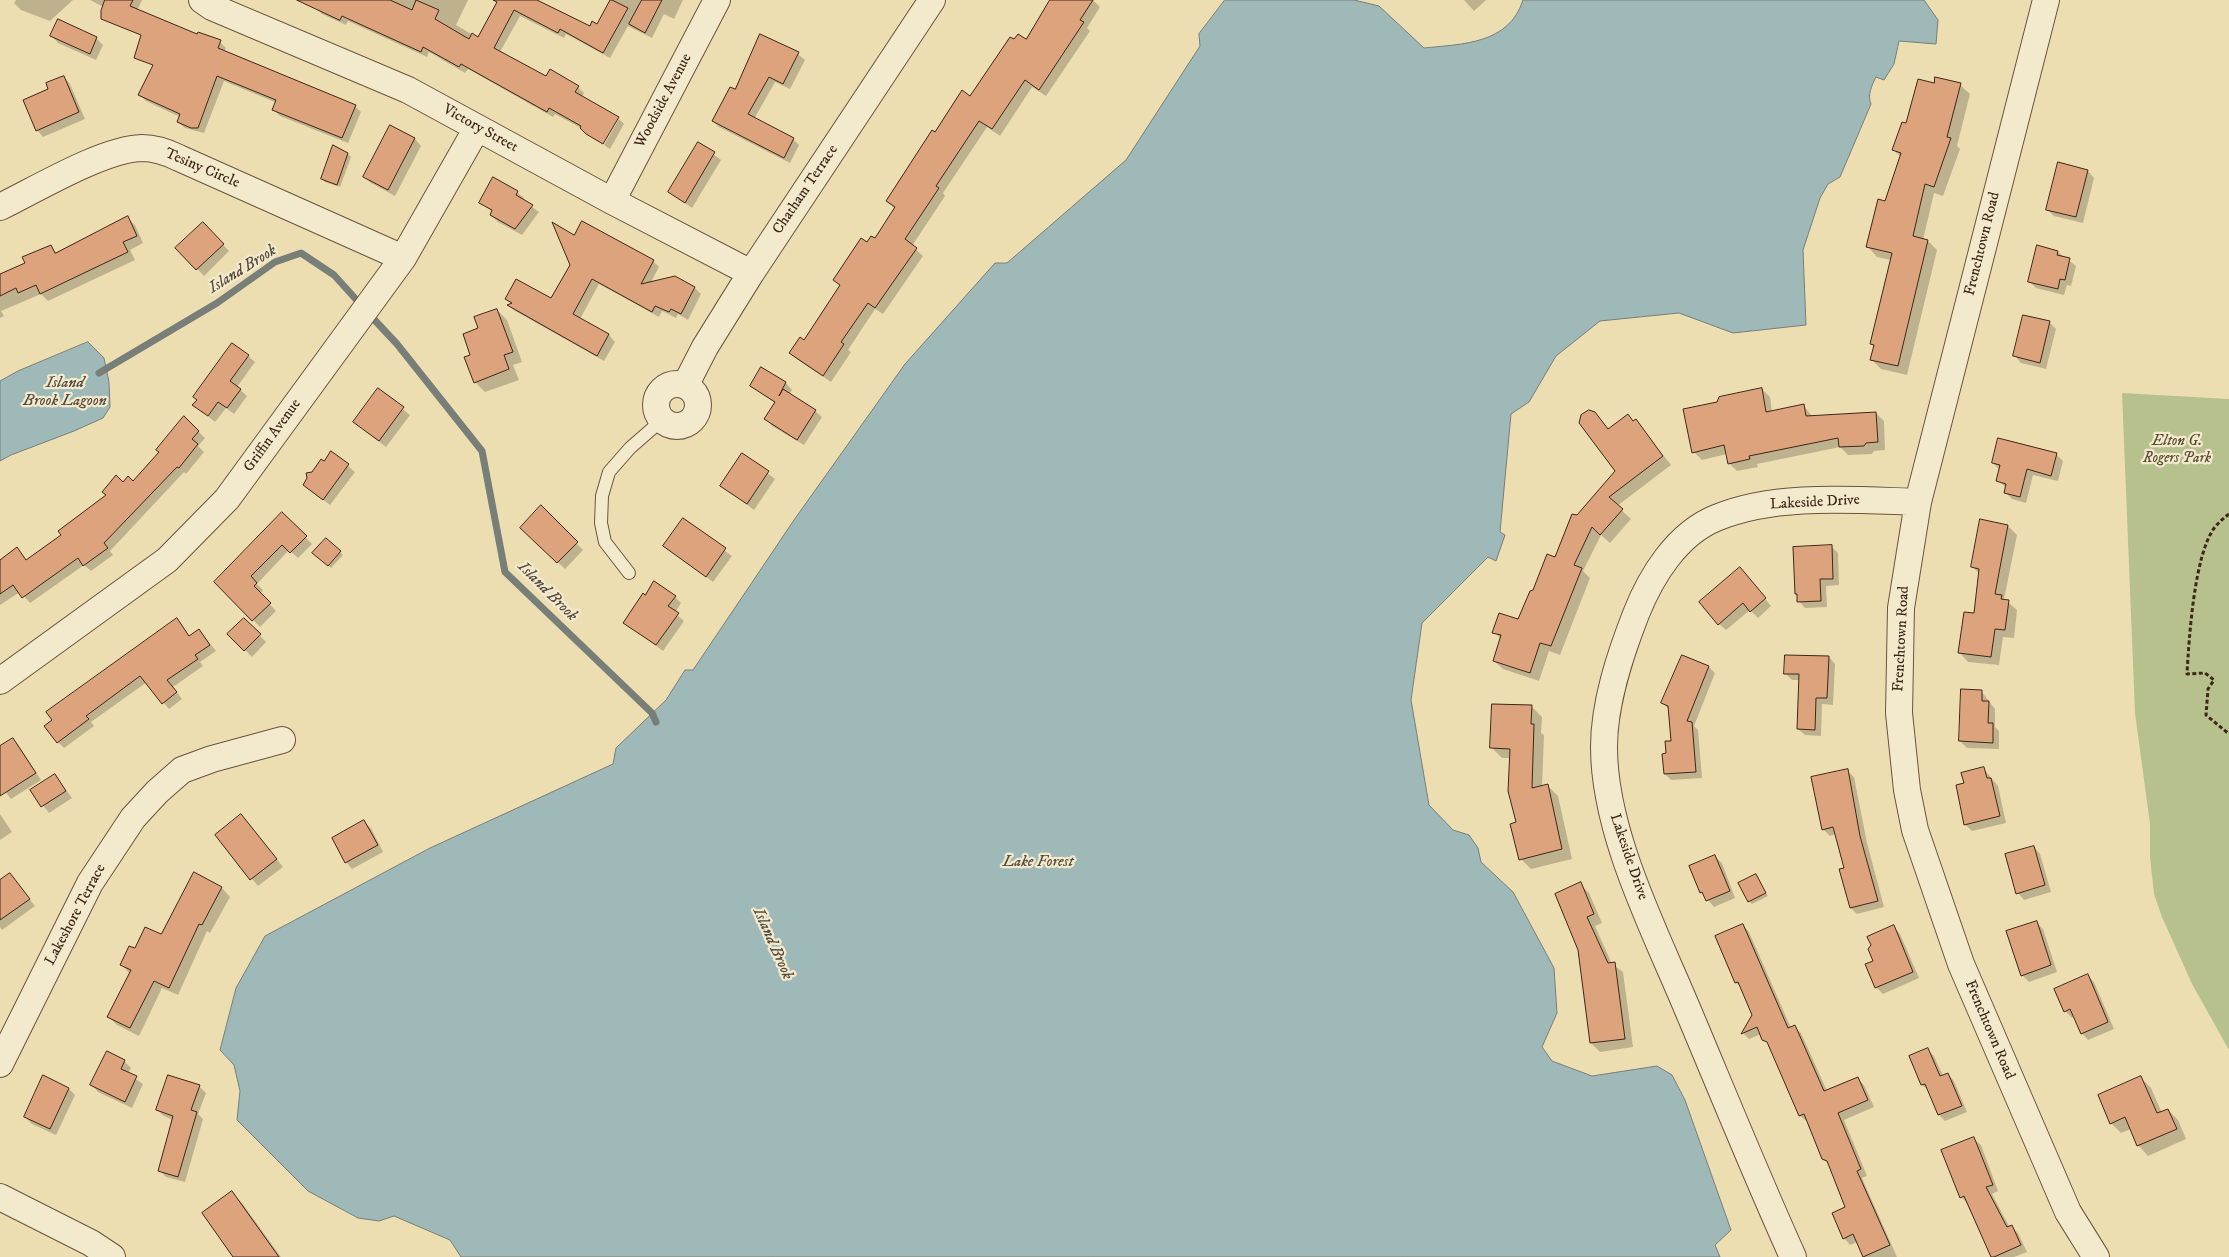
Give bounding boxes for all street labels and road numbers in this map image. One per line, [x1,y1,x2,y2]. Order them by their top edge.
street label: Woodside Avenue [632,51,696,151]
street label: Victory Street [439,101,521,157]
street label: Chatham Terrace [769,142,843,238]
street label: Tesiny Circle [162,145,242,193]
street label: Frenchtown Road [1961,190,2005,298]
street label: Griffin Avenue [240,396,306,476]
street label: Lakeside Drive [1770,492,1860,514]
street label: Frenchtown Road [1890,586,1914,692]
street label: Lakeside Drive [1605,812,1651,902]
street label: Lakeshore Terrace [42,861,110,969]
street label: Frenchtown Road [1960,978,2018,1082]

